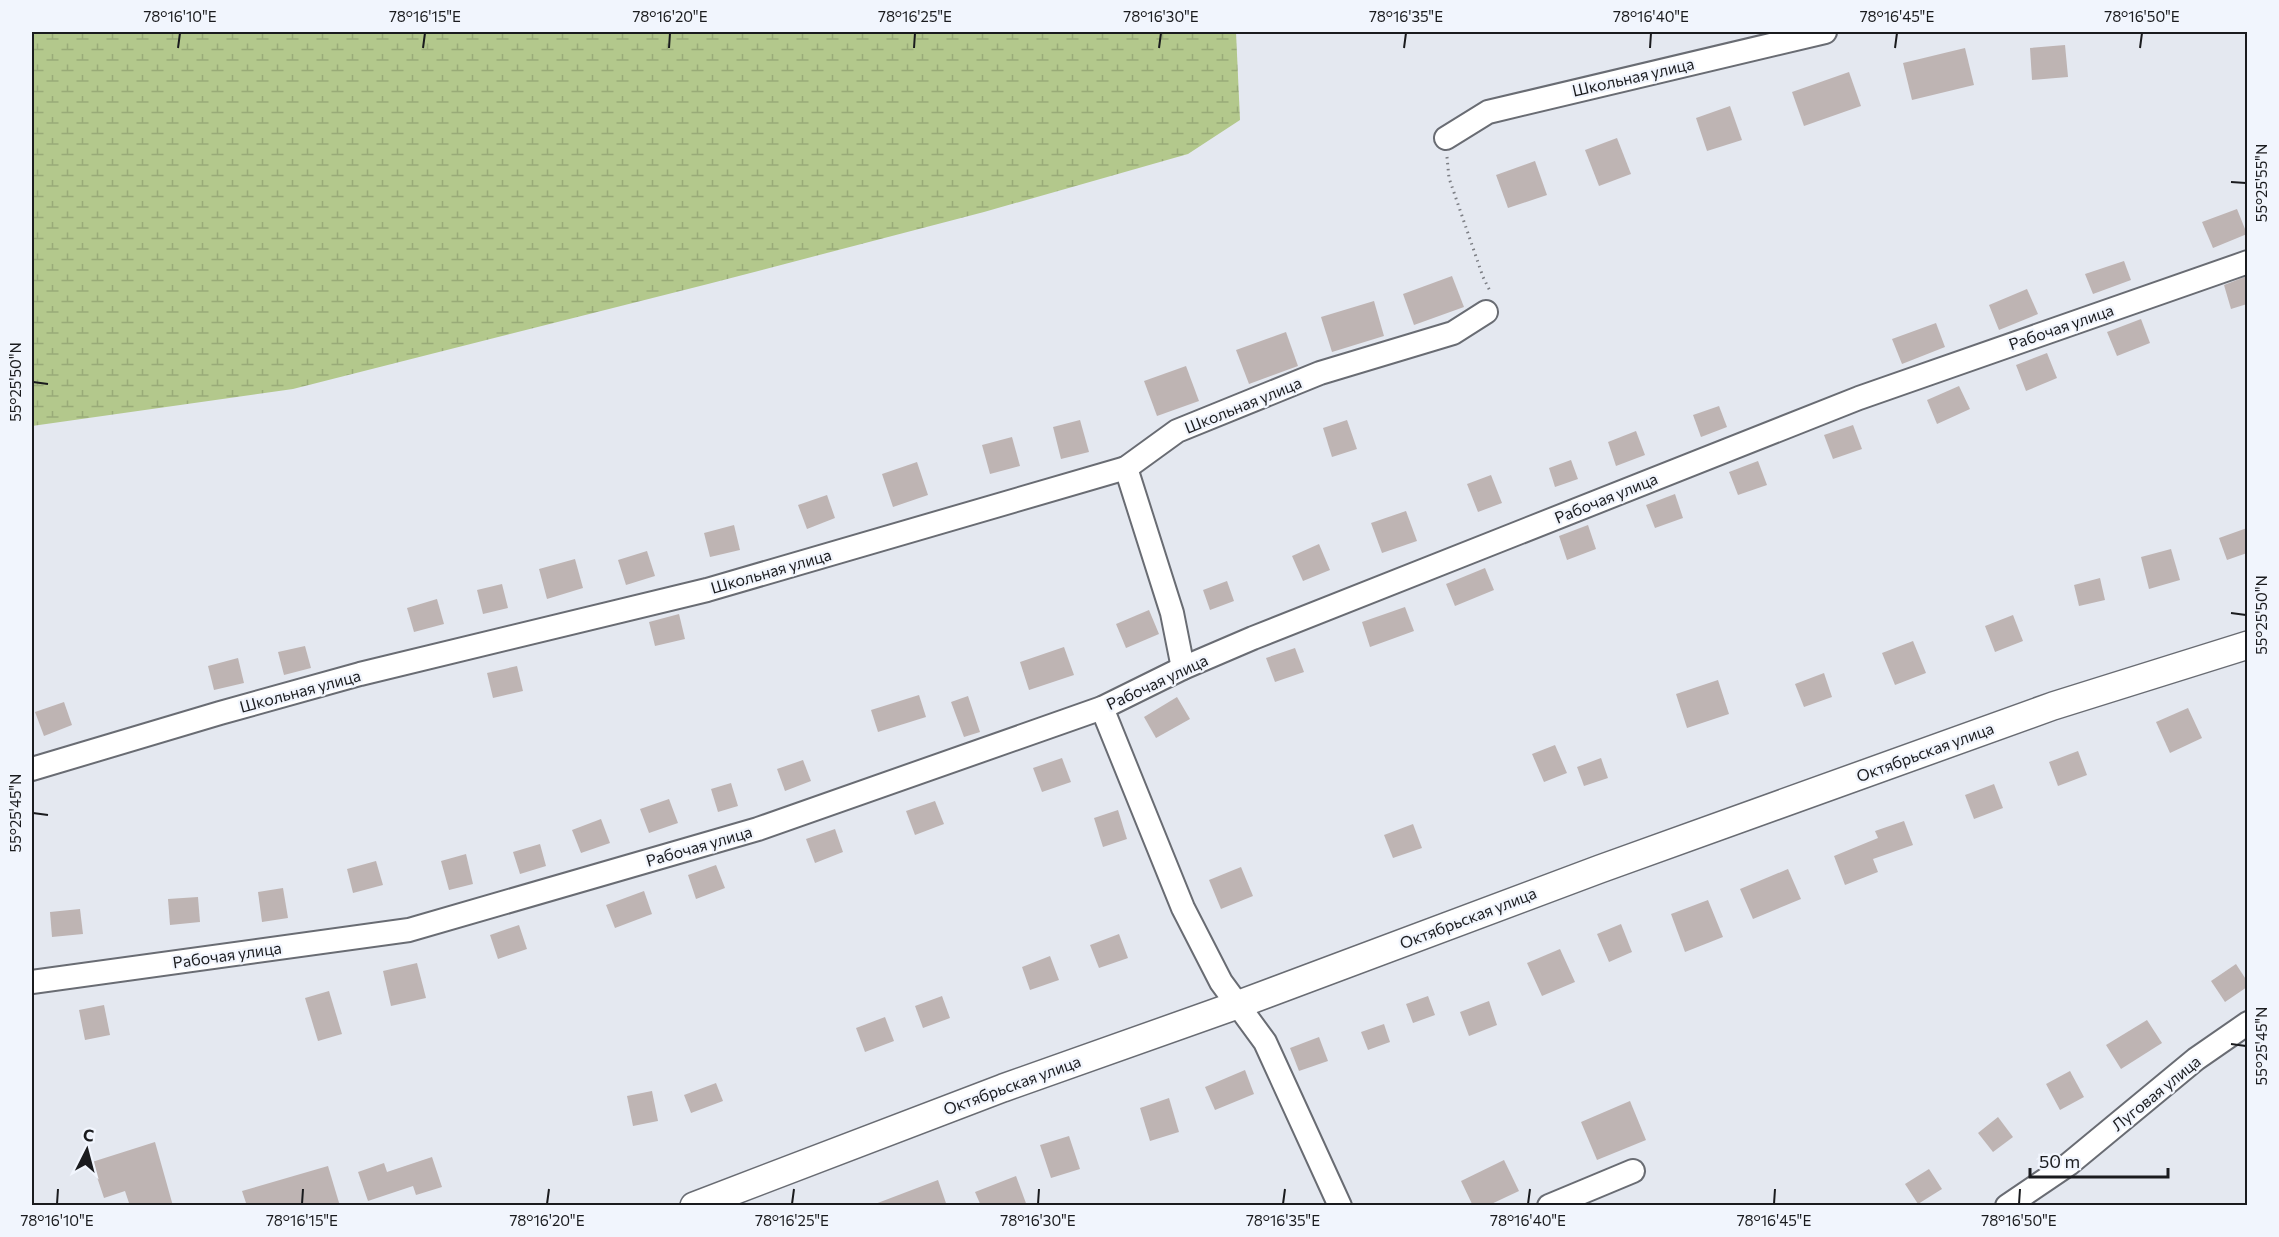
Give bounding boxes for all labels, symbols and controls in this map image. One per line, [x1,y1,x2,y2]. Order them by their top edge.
text: 78°16'10"E [143,7,217,25]
text: 78°16'15"E [389,7,461,25]
text: 78°16'20"E [632,7,708,25]
text: 78°16'25"E [878,7,952,25]
text: 78°16'30"E [1123,7,1199,25]
text: 78°16'35"E [1369,7,1443,25]
text: 78°16'40"E [1613,7,1689,25]
text: 78°16'45"E [1860,7,1934,25]
text: 78°16'50"E [2104,7,2180,25]
street label: Школьная улица [1570,53,1696,100]
text: 55°25'55"N [2252,144,2270,222]
street label: Рабочая улица [2006,300,2116,353]
text: 55°25'50"N [6,342,24,422]
street label: Школьная улица [1182,372,1304,437]
street label: Рабочая улица [1551,468,1660,527]
street label: Школьная улица [708,544,833,597]
text: 55°25'50"N [2252,575,2270,655]
street label: Рабочая улица [1103,650,1210,713]
street label: Школьная улица [237,665,362,716]
street label: Октябрьская улица [1854,718,1996,785]
text: 55°25'45"N [6,774,24,852]
street label: Рабочая улица [644,821,754,870]
street label: Октябрьская улица [1397,883,1539,952]
street label: Рабочая улица [171,937,283,972]
text: 55°25'45"N [2252,1007,2270,1085]
street label: Октябрьская улица [941,1051,1083,1118]
street label: Луговая улица [2107,1051,2204,1134]
north arrow [57,1120,117,1180]
text: С [82,1125,95,1145]
scale bar [2030,1141,2168,1179]
text: 50 m [2039,1150,2080,1172]
text: 78°16'10"E [20,1211,94,1229]
text: 78°16'15"E [266,1211,338,1229]
text: 78°16'20"E [509,1211,585,1229]
text: 78°16'25"E [755,1211,829,1229]
text: 78°16'30"E [1000,1211,1076,1229]
text: 78°16'35"E [1246,1211,1320,1229]
text: 78°16'40"E [1490,1211,1566,1229]
text: 78°16'45"E [1737,1211,1811,1229]
text: 78°16'50"E [1981,1211,2057,1229]

